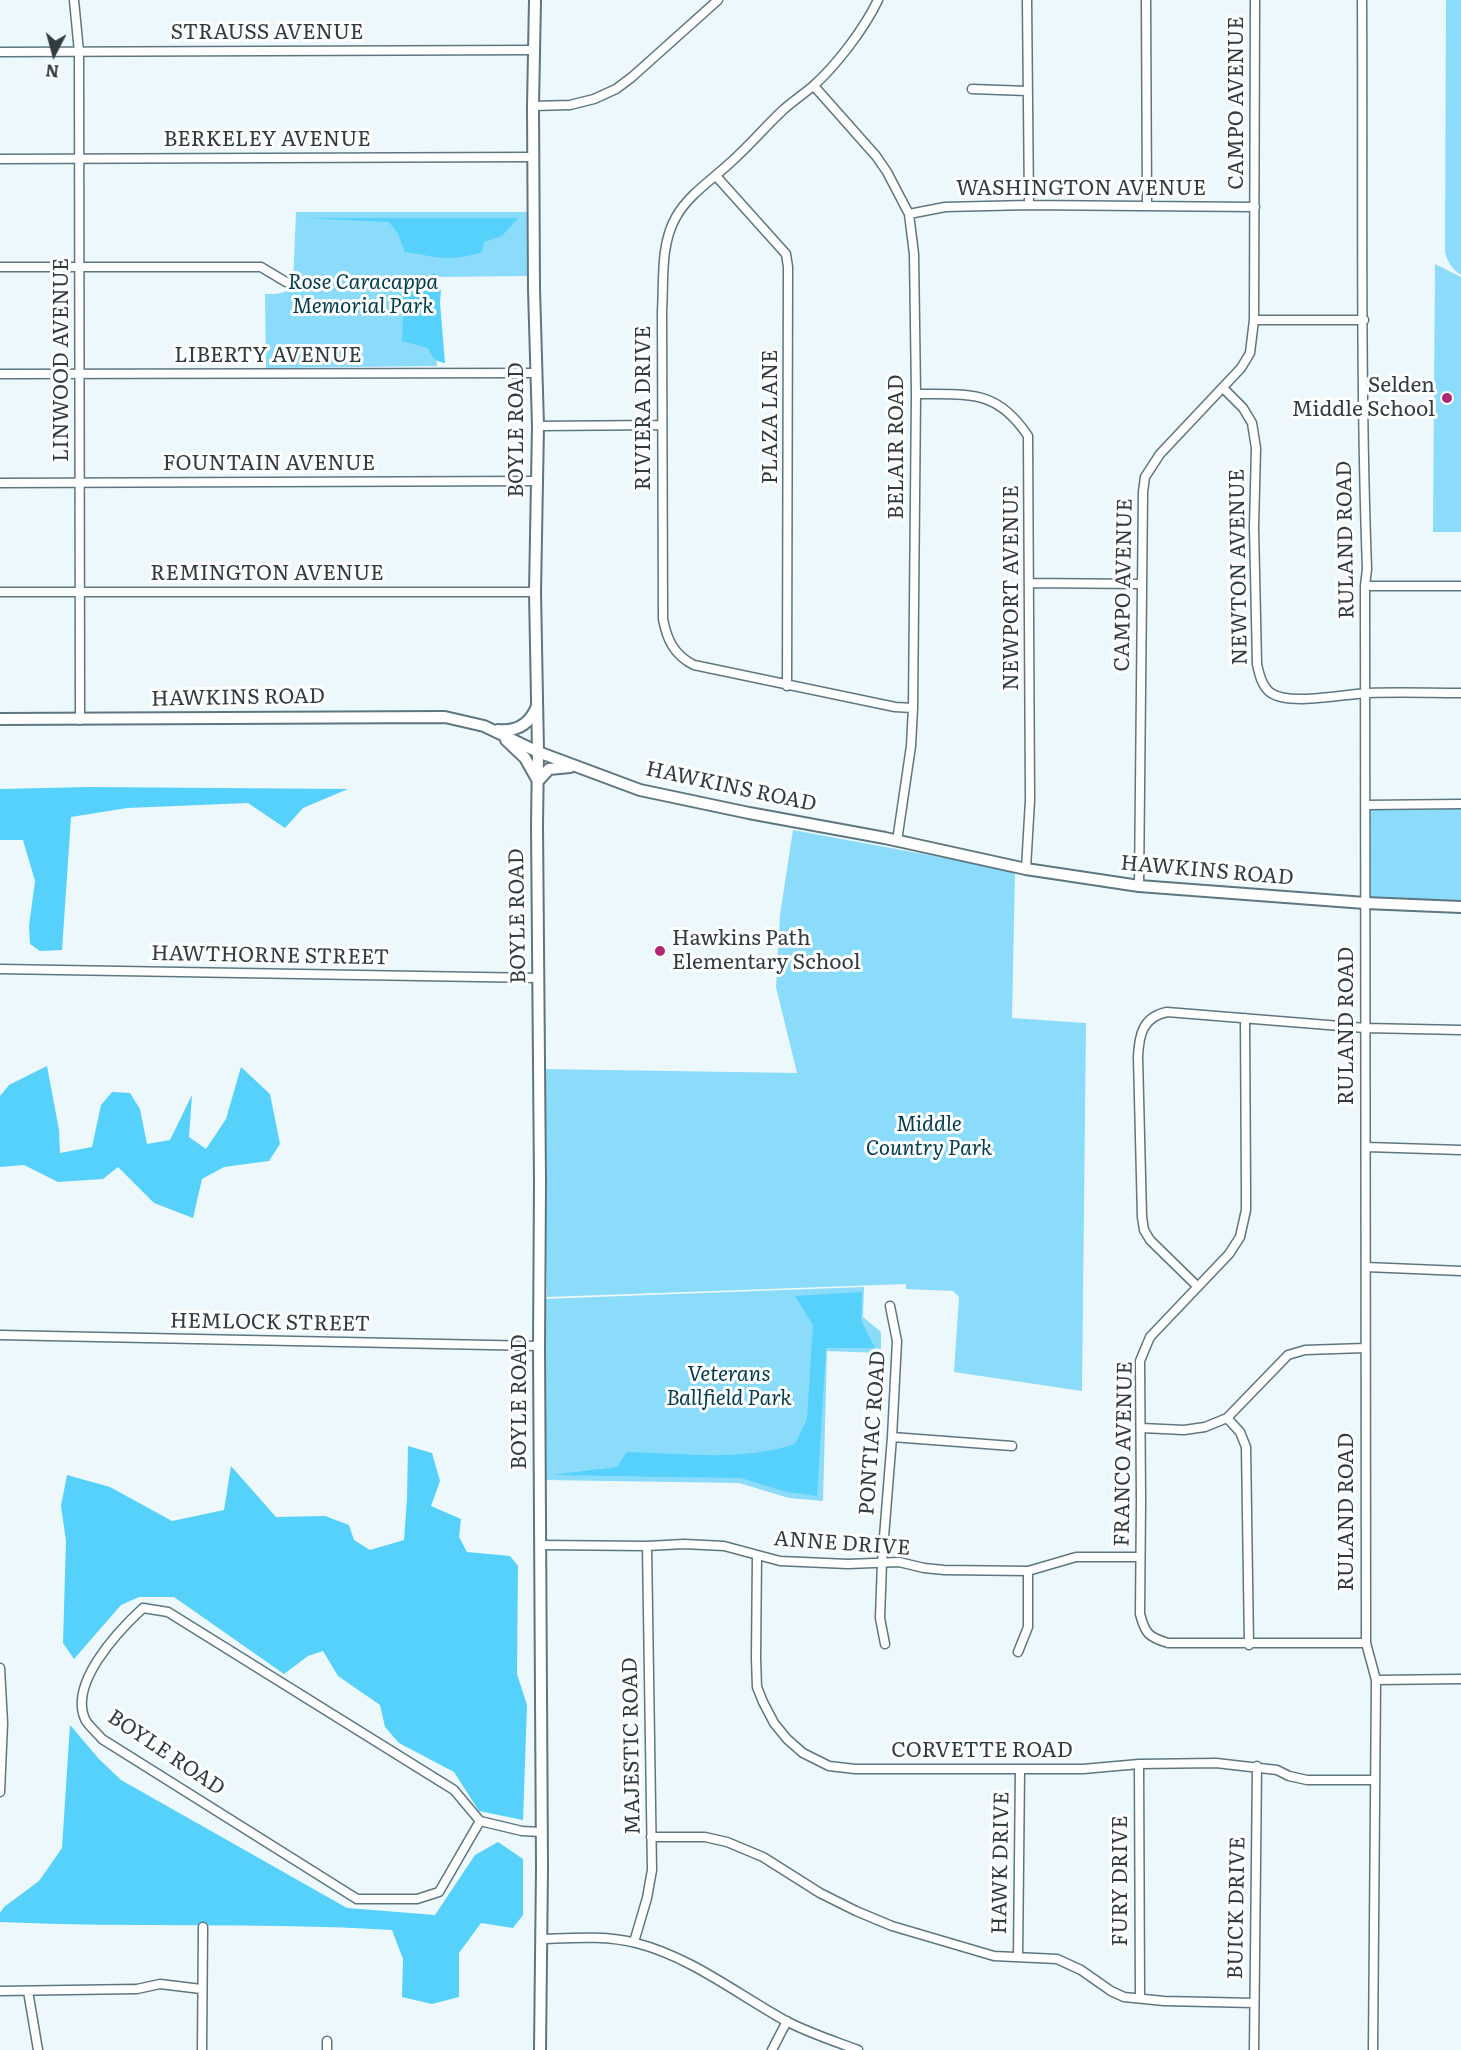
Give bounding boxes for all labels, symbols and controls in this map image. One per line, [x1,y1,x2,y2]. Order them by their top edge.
street label: CAMPO AVENUE [1224,16,1250,190]
street label: STRAUSS AVENUE [171,20,363,46]
north arrow [24,24,84,84]
text: N [44,59,60,85]
street label: BERKELEY AVENUE [163,127,371,153]
street label: WASHINGTON AVENUE [956,176,1206,202]
street label: LINWOOD AVENUE [49,258,75,462]
park label: Rose Caracappa Memorial Park [288,270,438,320]
street label: RIVIERA DRIVE [631,326,657,490]
street label: LIBERTY AVENUE [174,343,362,369]
street label: PLAZA LANE [758,350,784,484]
street label: BOYLE ROAD [504,362,530,498]
place label: Selden Middle School [1292,373,1435,423]
street label: BELAIR ROAD [884,375,910,519]
marker: Selden Middle School [1440,391,1454,405]
street label: FOUNTAIN AVENUE [163,451,375,477]
street label: RULAND ROAD [1332,461,1360,619]
street label: NEWTON AVENUE [1225,468,1253,666]
street label: NEWPORT AVENUE [999,485,1025,691]
street label: CAMPO AVENUE [1110,498,1138,672]
street label: REMINGTON AVENUE [150,561,384,587]
street label: HAWKINS ROAD [151,684,325,712]
street label: HAWKINS ROAD [643,757,819,817]
street label: BOYLE ROAD [504,848,532,984]
street label: HAWKINS ROAD [1119,851,1295,891]
place label: Hawkins Path Elementary School [672,926,861,976]
street label: HAWTHORNE STREET [151,941,389,971]
marker: Hawkins Path Elementary School [653,944,667,958]
street label: RULAND ROAD [1334,947,1360,1105]
park label: Middle Country Park [866,1112,992,1162]
street label: HEMLOCK STREET [170,1309,370,1337]
street label: BOYLE ROAD [507,1334,533,1470]
street label: PONTIAC ROAD [855,1350,891,1516]
street label: FRANCO AVENUE [1110,1361,1138,1547]
park label: Veterans Ballfield Park [666,1362,792,1412]
street label: RULAND ROAD [1334,1433,1360,1591]
street label: ANNE DRIVE [773,1527,911,1561]
street label: MAJESTIC ROAD [618,1657,646,1835]
street label: BOYLE ROAD [103,1705,229,1801]
street label: CORVETTE ROAD [891,1738,1073,1764]
street label: HAWK DRIVE [987,1791,1015,1935]
street label: FURY DRIVE [1108,1815,1134,1947]
street label: BUICK DRIVE [1223,1836,1251,1980]

